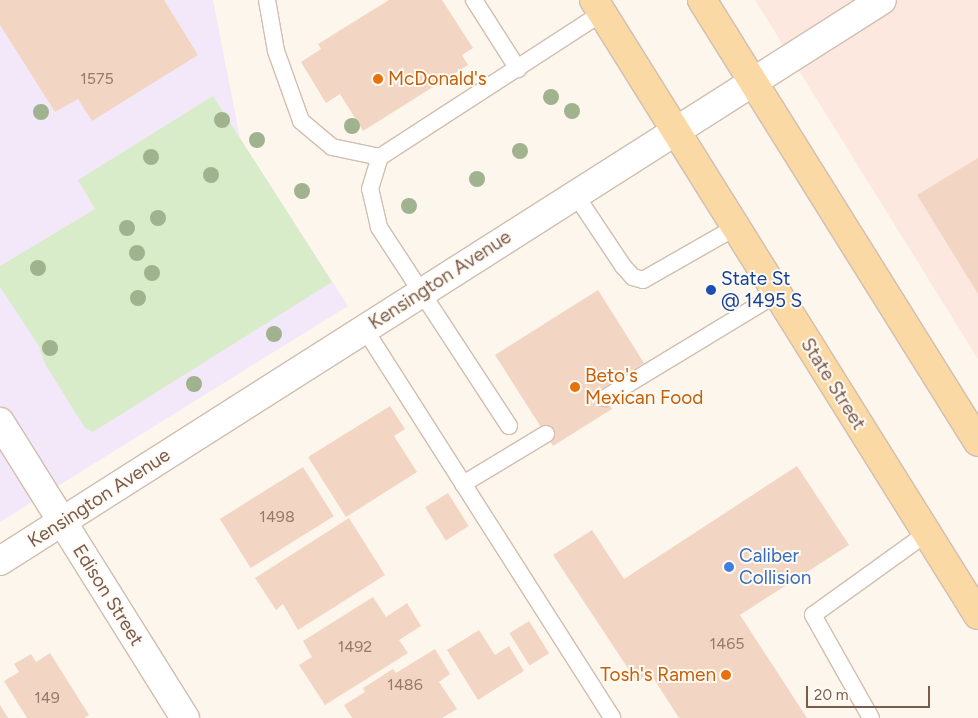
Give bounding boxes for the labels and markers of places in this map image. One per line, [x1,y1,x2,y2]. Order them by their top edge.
place label: McDonald's [388,68,487,90]
marker: McDonald's [372,73,384,85]
place label: State St @ 1495 S [721,268,802,312]
marker: State St @ 1495 S [705,284,717,296]
place label: Beto's Mexican Food [585,365,703,409]
marker: Beto's Mexican Food [569,381,581,393]
place label: Caliber Collision [739,545,811,589]
marker: Caliber Collision [723,561,735,573]
place label: Tosh's Ramen [600,664,716,686]
marker: Tosh's Ramen [720,669,732,681]

